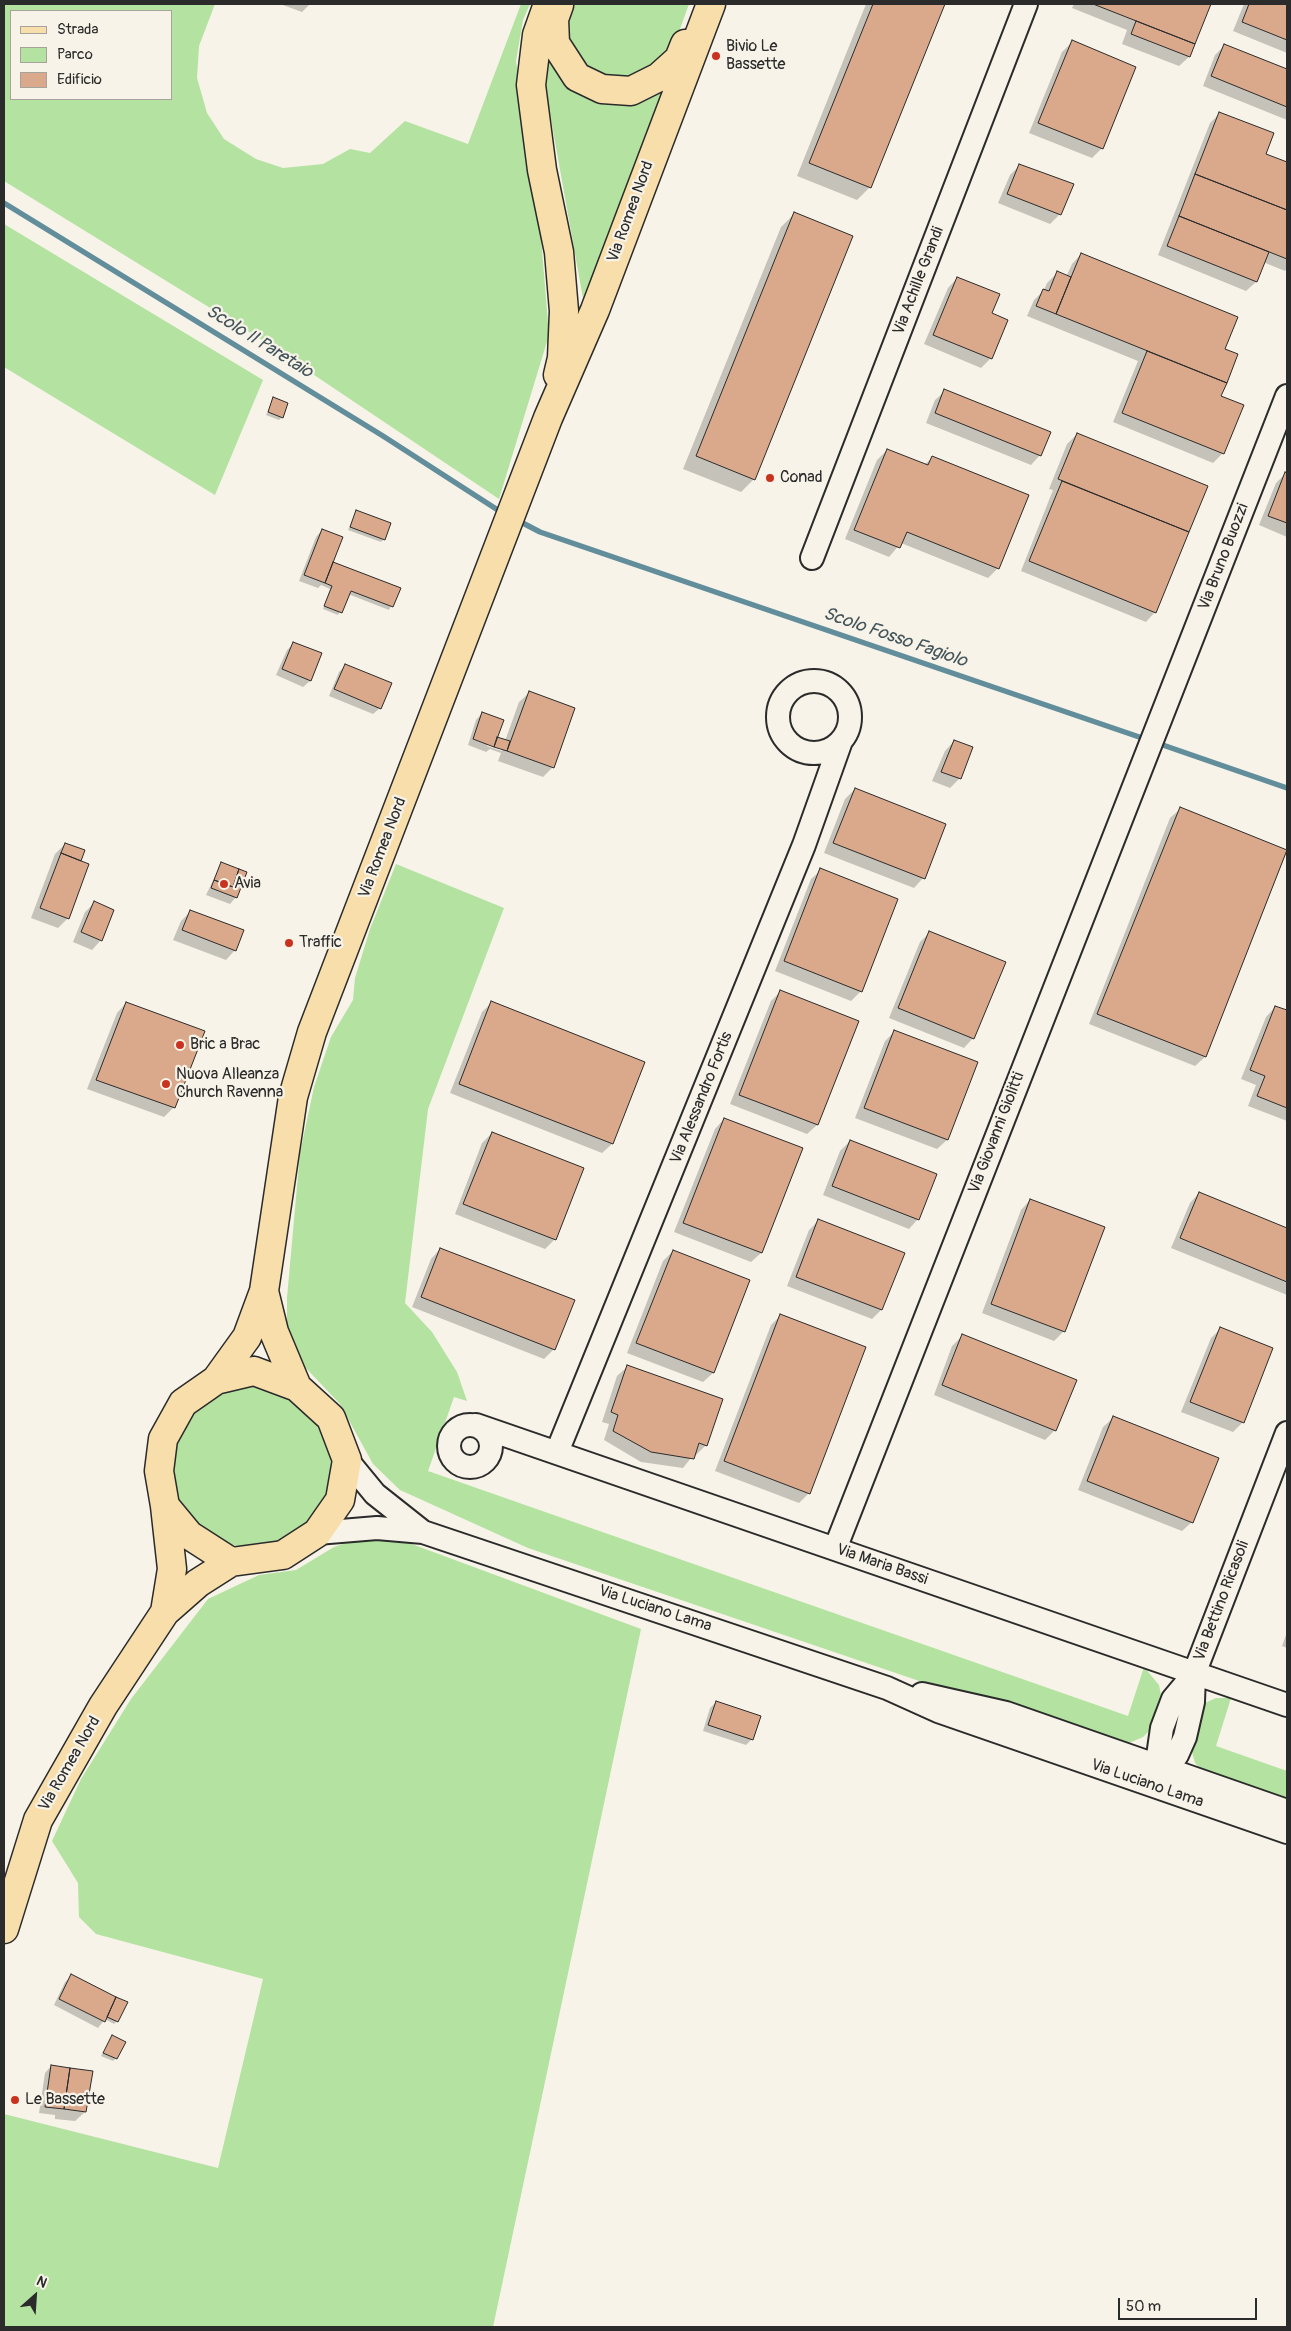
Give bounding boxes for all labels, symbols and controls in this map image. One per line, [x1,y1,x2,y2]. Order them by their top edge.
legend [10,10,172,100]
text: Strada [57,20,98,39]
place label: Bivio Le Bassette [726,37,785,75]
text: Parco [57,45,93,64]
marker: Bivio Le Bassette [710,50,722,62]
text: Edificio [57,70,102,89]
street label: Via Romea Nord [604,159,658,265]
street label: Via Achille Grandi [890,224,948,338]
water label: Scolo Il Paretaio [202,301,316,383]
place label: Conad [780,468,823,488]
marker: Conad [764,472,776,484]
street label: Via Bruno Buozzi [1195,501,1253,613]
water label: Scolo Fosso Fagiolo [820,603,970,673]
street label: Via Romea Nord [355,795,411,901]
place label: Avia [234,874,261,894]
marker: Avia [218,878,230,890]
place label: Traffic [299,933,342,953]
marker: Traffic [283,937,295,949]
street label: Via Alessandro Fortis [667,1029,737,1167]
place label: Bric a Brac [190,1035,260,1055]
marker: Bric a Brac [174,1039,186,1051]
place label: Nuova Alleanza Church Ravenna [176,1065,283,1103]
street label: Via Giovanni Giolitti [965,1070,1029,1196]
marker: Nuova Alleanza Church Ravenna [160,1078,172,1090]
street label: Via Bettino Ricasoli [1190,1538,1254,1664]
street label: Via Maria Bassi [834,1540,930,1590]
street label: Via Luciano Lama [596,1582,714,1636]
street label: Via Romea Nord [35,1713,105,1815]
street label: Via Luciano Lama [1088,1756,1206,1812]
place label: Le Bassette [25,2090,105,2110]
marker: Le Bassette [9,2094,21,2106]
north arrow [10,2271,60,2321]
text: N [34,2272,50,2292]
scale bar [1121,2288,1260,2320]
text: 50 m [1126,2297,1161,2316]

